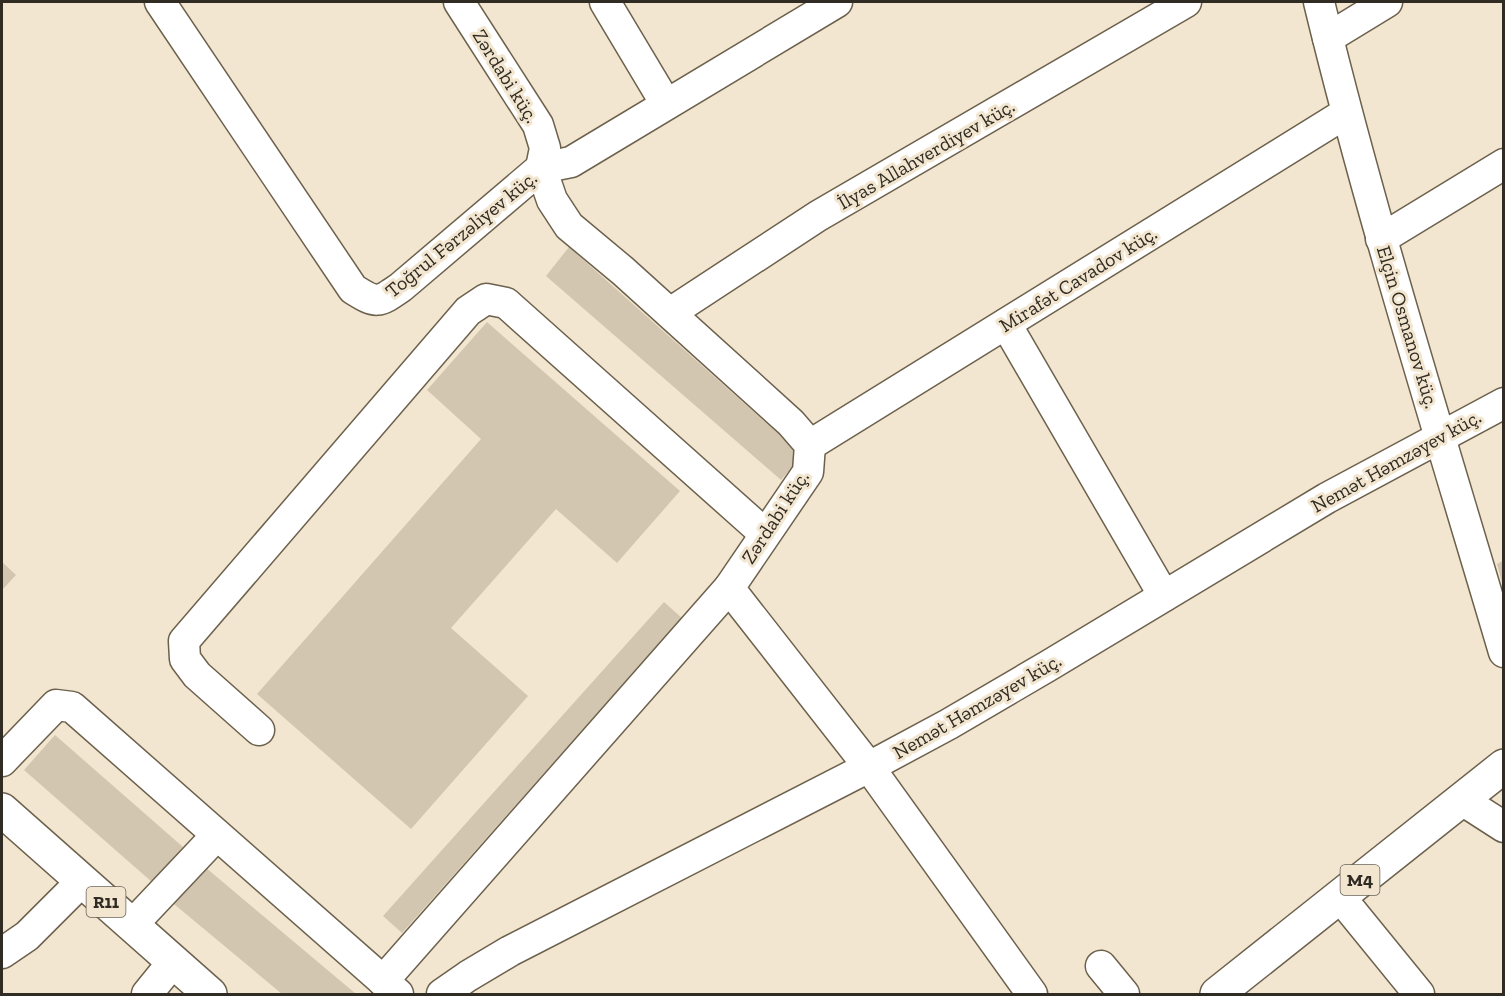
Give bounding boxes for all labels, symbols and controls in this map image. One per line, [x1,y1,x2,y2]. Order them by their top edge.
street label: Zərdabi küç. [468,25,544,127]
street label: İlyas Allahverdiyev küç. [833,94,1019,214]
street label: Toğrul Fərzəliyev küç. [380,165,542,303]
street label: Mirafət Cavadov küç. [995,221,1161,337]
street label: Elçin Osmanov küç. [1372,243,1444,411]
street label: Nemət Həmzəyev küç. [1307,404,1485,518]
street label: Zərdabi küç. [736,466,814,568]
street label: Nemət Həmzəyev küç. [889,648,1065,764]
road number: M4 [1340,865,1380,895]
road number: R11 [86,887,126,917]

